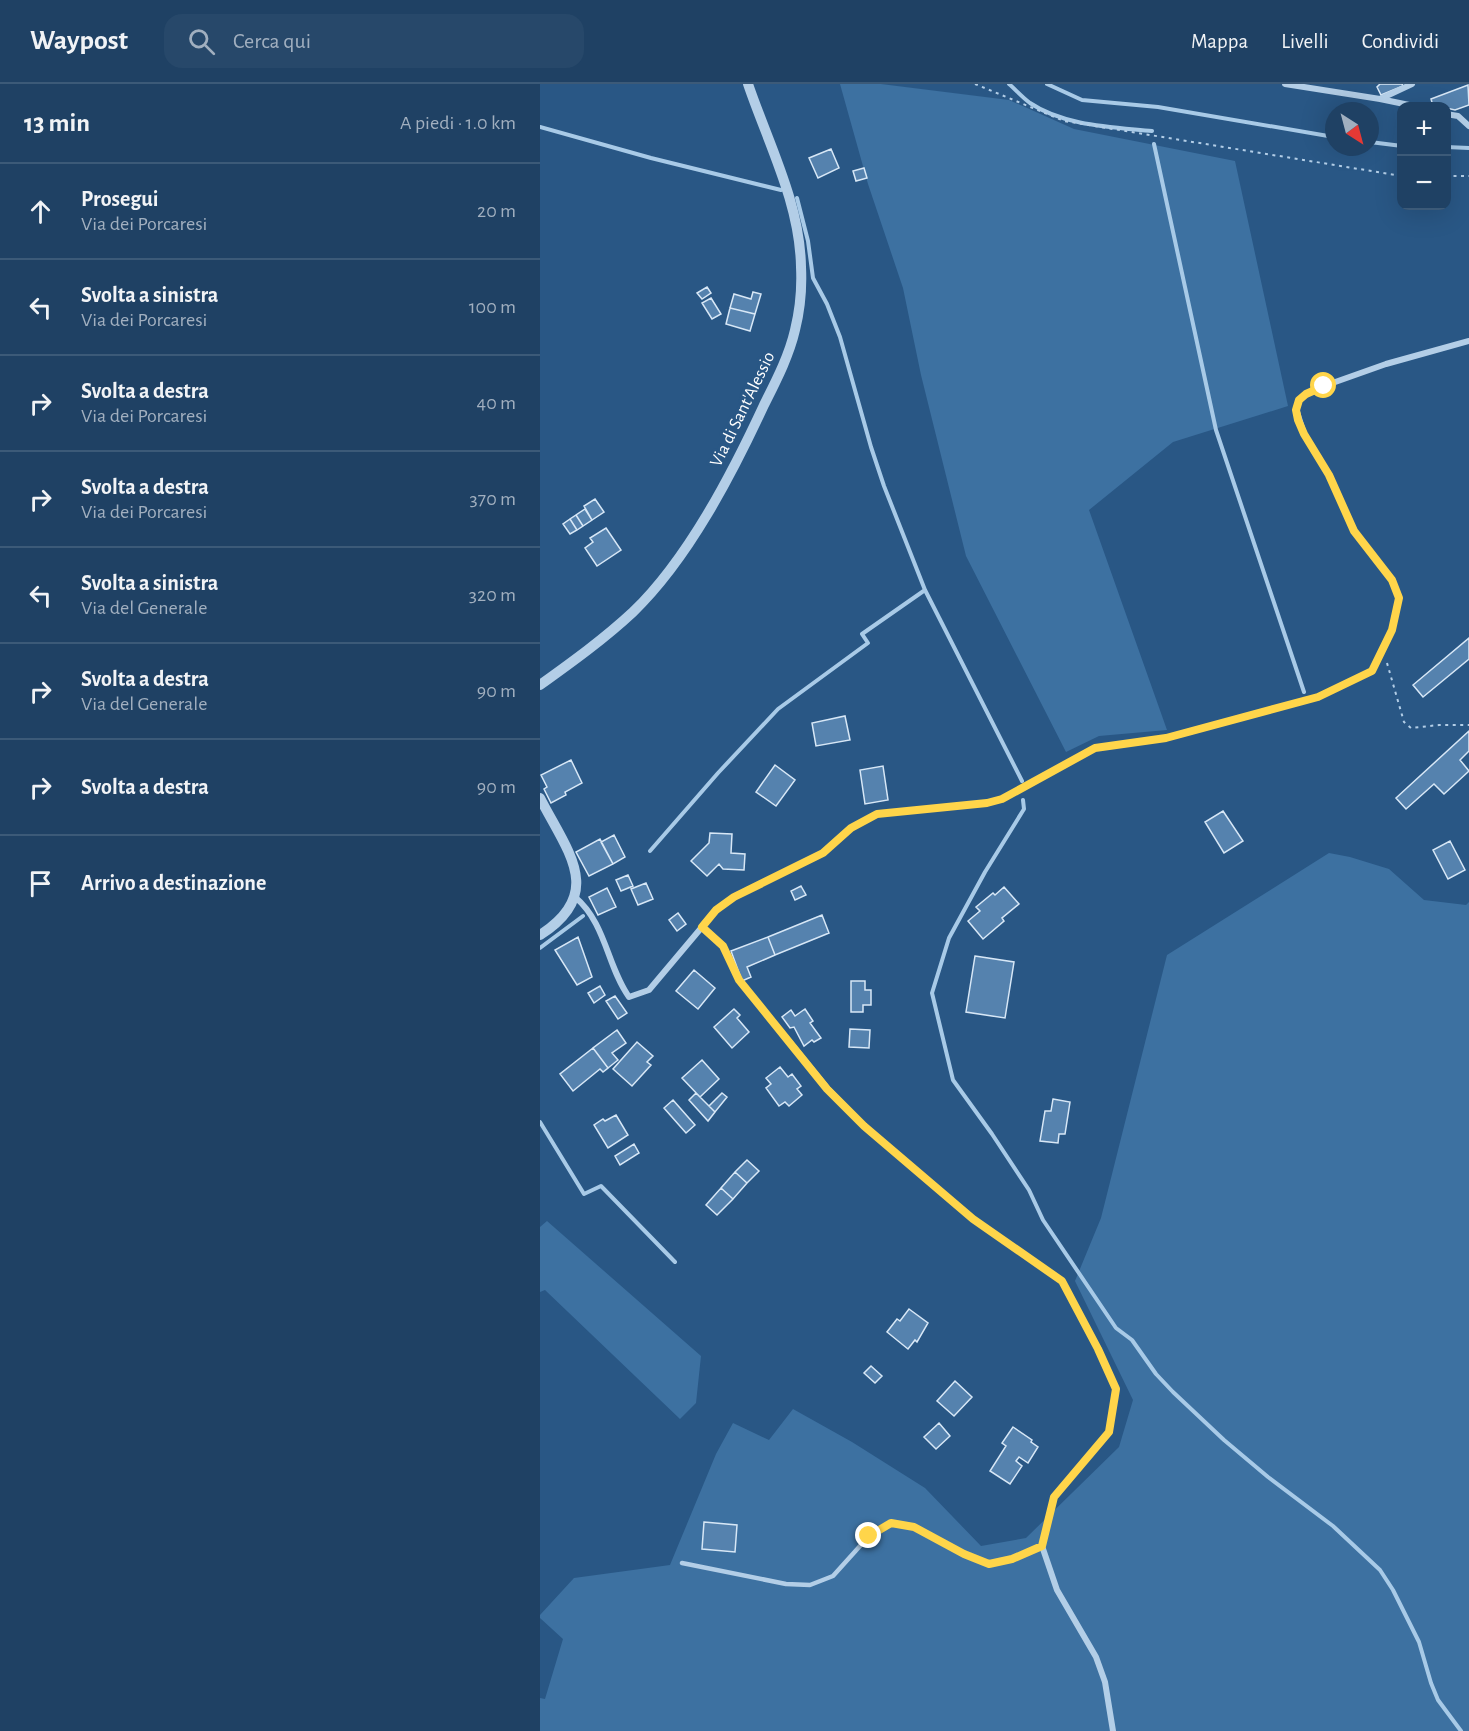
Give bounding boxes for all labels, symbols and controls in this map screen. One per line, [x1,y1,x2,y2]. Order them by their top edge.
search box [164,14,584,68]
icon: search [185,25,218,58]
text: Waypost [30,27,128,55]
text: Cerca qui [233,30,311,52]
text: Mappa [1191,31,1248,52]
text: Livelli [1281,31,1329,52]
text: Condividi [1362,31,1439,52]
north arrow [1325,102,1379,156]
map controls [1397,102,1451,210]
button: + [1397,102,1451,156]
text: 13 min [24,110,90,136]
text: A piedi · 1.0 km [400,113,516,133]
button: − [1397,156,1451,210]
text: Prosegui [81,188,158,210]
icon: ahead [24,195,57,228]
text: 20 m [477,201,516,221]
text: Via dei Porcaresi [81,214,207,234]
text: Svolta a sinistra [81,284,218,306]
icon: left [24,291,57,324]
text: 100 m [469,297,516,317]
text: Via dei Porcaresi [81,310,207,330]
street label: Via di Sant'Alessio [707,349,779,470]
route start [1310,372,1336,398]
text: Svolta a destra [81,380,209,402]
icon: right [24,387,57,420]
text: 40 m [477,393,516,413]
text: Via dei Porcaresi [81,406,207,426]
text: Svolta a destra [81,476,209,498]
icon: right [24,483,57,516]
text: 370 m [470,489,516,509]
text: Via dei Porcaresi [81,502,207,522]
text: Svolta a sinistra [81,572,218,594]
icon: left [24,579,57,612]
text: 320 m [469,585,516,605]
text: Via del Generale [81,598,208,618]
text: Svolta a destra [81,668,209,690]
icon: right [24,675,57,708]
text: 90 m [477,681,516,701]
text: Via del Generale [81,694,208,714]
icon: right [24,771,57,804]
text: Svolta a destra [81,776,209,798]
text: 90 m [477,777,516,797]
icon: arrive [24,867,57,900]
text: Arrivo a destinazione [81,872,266,894]
route end [855,1522,881,1548]

